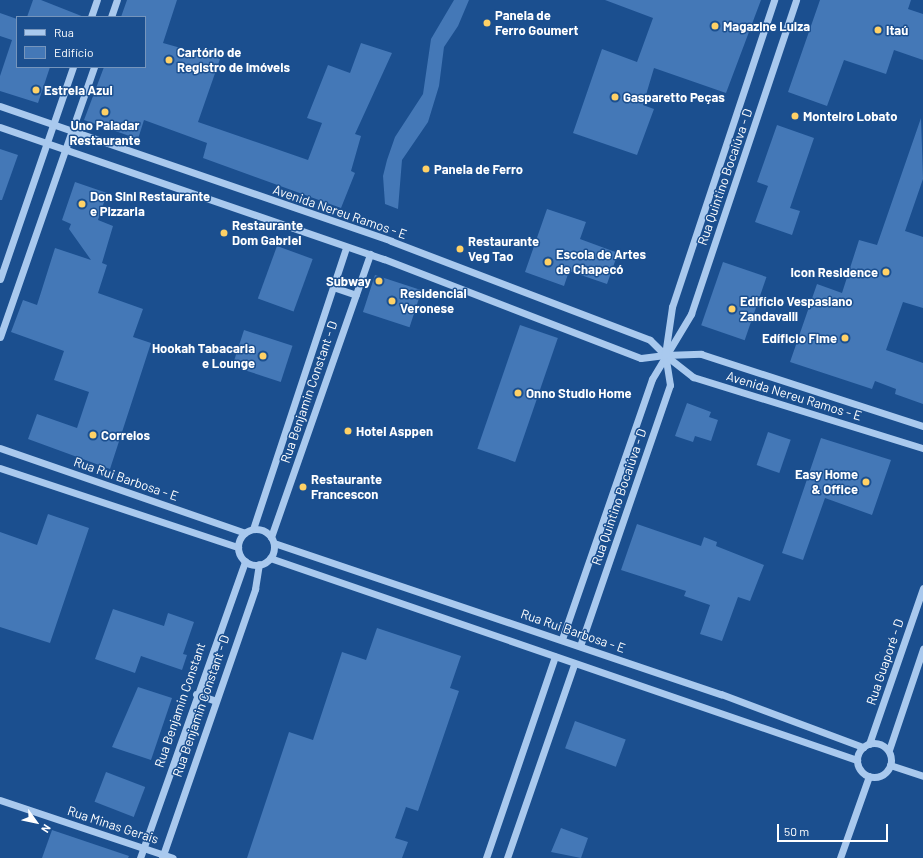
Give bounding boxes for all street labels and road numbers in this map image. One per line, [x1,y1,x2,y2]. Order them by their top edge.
street label: Rua Quintino Bocaiúva - D [694,107,756,247]
street label: Avenida Nereu Ramos - E [271,182,409,242]
street label: Rua Benjamin Constant - D [277,319,341,465]
street label: Avenida Nereu Ramos - E [724,368,864,424]
street label: Rua Quintino Bocaiúva - D [588,427,650,567]
street label: Rua Rui Barbosa - E [72,454,180,504]
street label: Rua Rui Barbosa - E [519,606,627,656]
street label: Rua Guaporé - D [863,617,907,707]
street label: Rua Benjamin Constant - D [169,633,233,779]
street label: Rua Benjamin Constant [151,640,209,770]
street label: Rua Minas Gerais [65,803,161,847]

